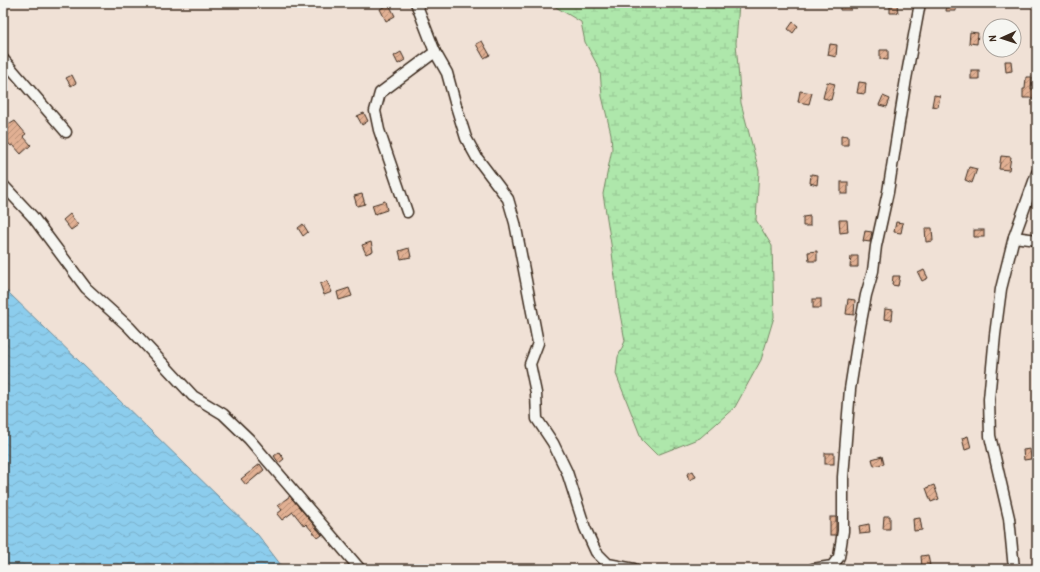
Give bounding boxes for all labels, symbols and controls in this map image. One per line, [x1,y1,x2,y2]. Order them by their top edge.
north arrow [982,18,1022,58]
text: N [985,35,999,42]

